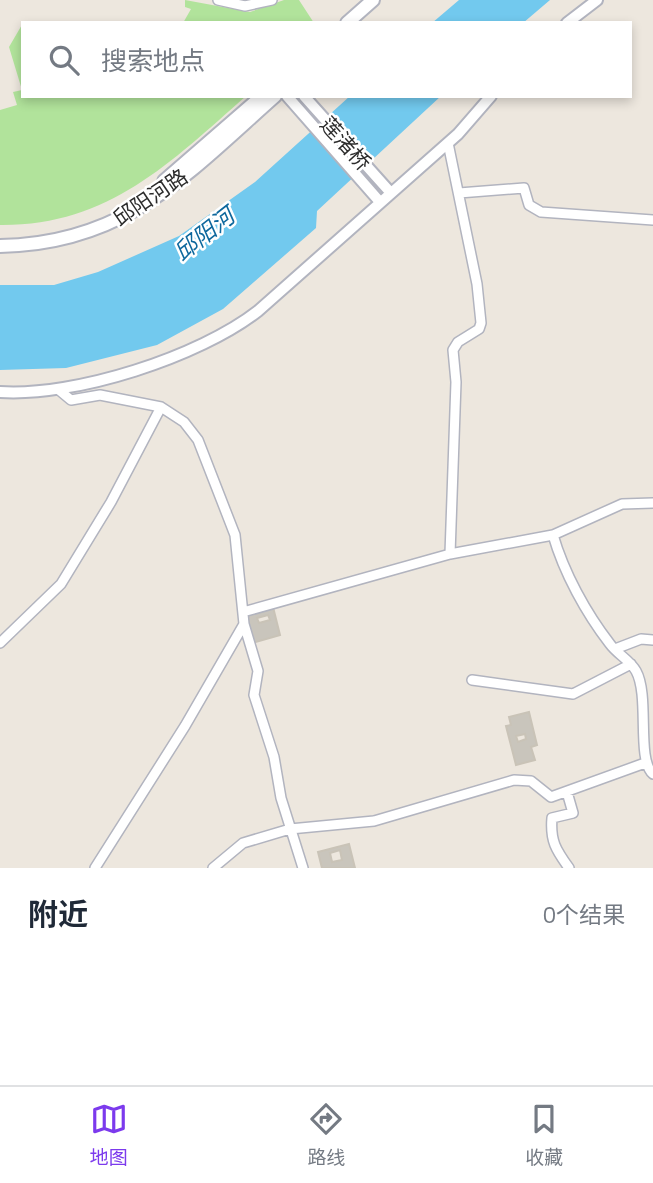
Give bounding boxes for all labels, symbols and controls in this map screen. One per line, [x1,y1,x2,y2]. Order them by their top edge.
search box [21,21,632,98]
icon: search [45,41,83,79]
text: 搜索地点 [101,41,205,80]
street label: 莲渚桥 [313,109,379,177]
street label: 邱阳河路 [106,160,194,234]
water label: 邱阳河 [166,197,245,269]
text: 附近 [28,891,88,937]
text: 0个结果 [543,897,625,932]
tab: 地图 [90,1100,128,1171]
tab: 路线 [307,1100,345,1171]
tab: 收藏 [525,1100,563,1171]

